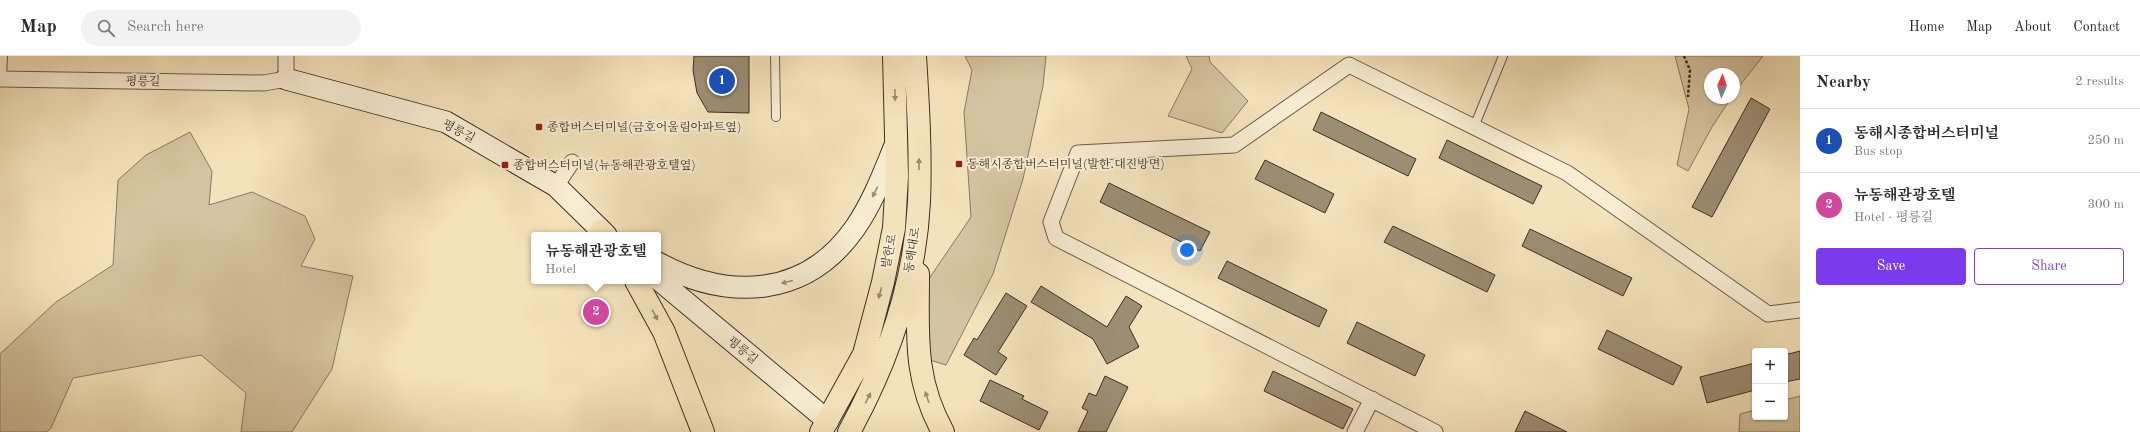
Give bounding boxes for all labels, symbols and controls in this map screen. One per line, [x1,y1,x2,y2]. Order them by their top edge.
search box [81,10,361,46]
icon: search [95,17,117,39]
text: Map [20,18,57,37]
text: Search here [127,20,204,35]
text: Home [1909,20,1944,34]
text: Map [1966,20,1992,34]
text: About [2014,20,2051,34]
text: Contact [2073,20,2120,34]
pin: 1 [709,66,735,96]
north arrow [1704,68,1740,104]
text: Nearby [1816,74,1871,91]
street label: 평릉길 [125,75,160,88]
text: 2 results [2075,75,2124,88]
one-way arrow [892,89,898,102]
street label: 평릉길 [440,118,477,145]
place label: 종합버스터미널(금호어울림아파트옆) [547,120,741,134]
marker: 종합버스터미널(금호어울림아파트옆) [534,122,544,132]
text: 동해시종합버스터미널 [1854,127,1999,142]
text: 1 [1825,134,1833,147]
text: 250 m [2087,134,2124,147]
text: Bus stop [1854,145,1903,158]
one-way arrow [916,157,922,170]
place label: 종합버스터미널(뉴동해관광호텔옆) [513,158,696,172]
place label: 동해시종합버스터미널(발한.대진방면) [967,158,1165,171]
marker: 동해시종합버스터미널(발한.대진방면) [954,159,964,169]
marker: 종합버스터미널(뉴동해관광호텔옆) [500,160,510,170]
one-way arrow [872,186,878,198]
text: 뉴동해관광호텔 [1854,189,1955,204]
text: 2 [1825,198,1833,211]
text: 300 m [2087,198,2124,211]
text: Hotel · 평릉길 [1854,211,1933,224]
street label: 동해대로 [902,226,923,274]
popup [531,232,661,284]
street label: 발한로 [880,232,899,269]
your location [1177,240,1197,260]
text: 뉴동해관광호텔 [545,245,647,260]
button: Save [1816,248,1966,285]
button: Share [1974,248,2124,285]
text: Hotel [545,263,576,276]
one-way arrow [780,279,793,285]
one-way arrow [877,288,883,300]
pin: 2 [583,297,609,327]
one-way arrow [652,309,659,321]
street label: 평릉길 [725,334,760,367]
map controls [1752,348,1788,420]
button: + [1752,348,1788,384]
button: − [1752,384,1788,420]
one-way arrow [924,390,930,402]
one-way arrow [864,392,871,404]

